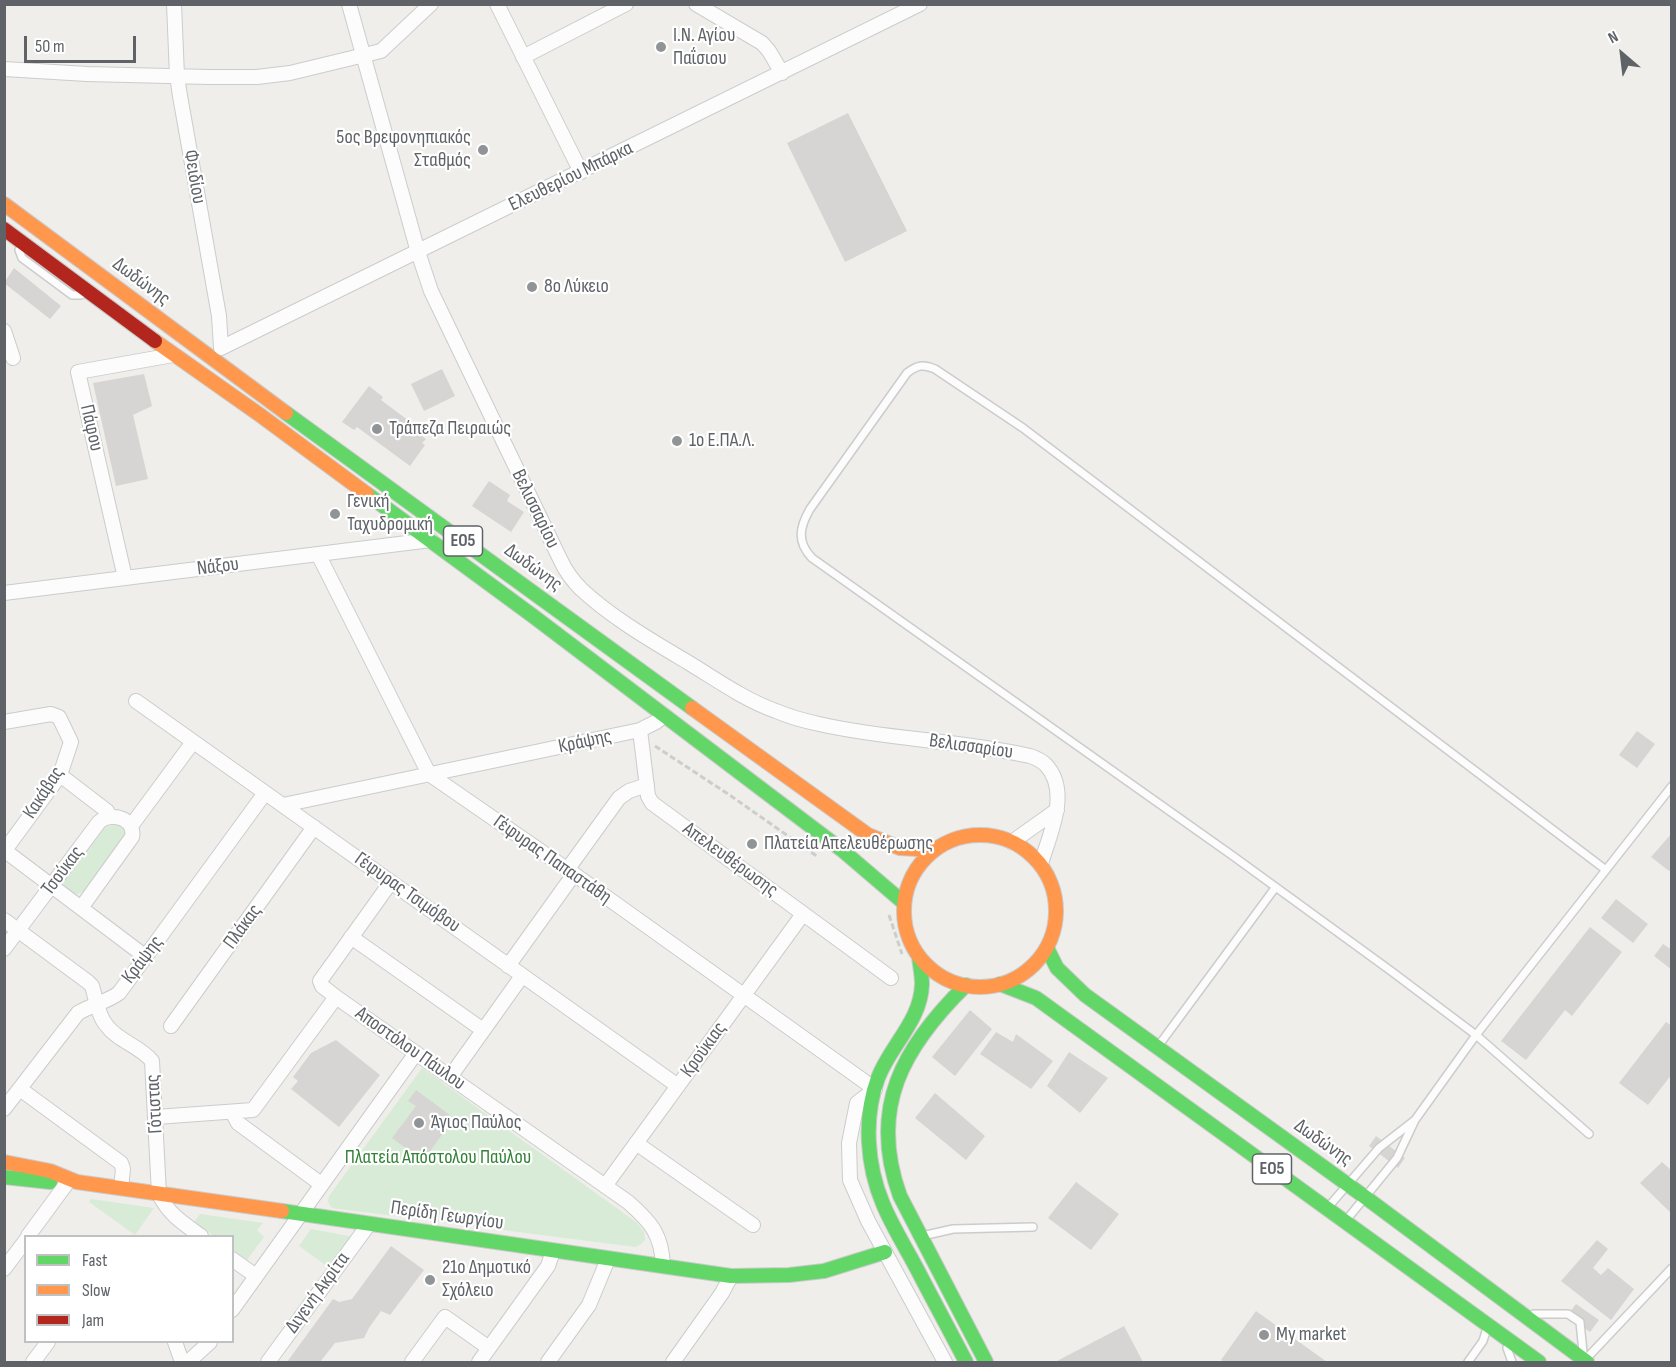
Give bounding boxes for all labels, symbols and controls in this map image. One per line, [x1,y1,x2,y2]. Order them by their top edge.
scale bar [27,24,140,62]
place label: Ι.Ν. Αγίου Παΐσιου [673,24,735,71]
north arrow [1592,24,1652,84]
text: N [1605,27,1622,48]
text: 50 m [35,36,65,57]
marker: Ι.Ν. Αγίου Παΐσιου [654,40,668,54]
place label: 5ος Βρεφονηπιακός Σταθμός [336,126,471,173]
street label: Ελευθερίου Μπάρκα [505,137,637,217]
marker: 5ος Βρεφονηπιακός Σταθμός [476,143,490,157]
street label: Φειδίου [177,148,211,206]
street label: Δωδώνης [108,253,174,311]
place label: 8ο Λύκειο [544,275,609,299]
marker: 8ο Λύκειο [525,280,539,294]
street label: Πάφου [74,402,108,454]
place label: Τράπεζα Πειραιώς [389,417,511,441]
marker: Τράπεζα Πειραιώς [370,422,384,436]
place label: 1ο Ε.ΠΑ.Λ. [689,429,755,453]
marker: 1ο Ε.ΠΑ.Λ. [670,434,684,448]
street label: Βελισσαρίου [506,466,564,552]
place label: Γενική Ταχυδρομική [347,490,433,537]
marker: Γενική Ταχυδρομική [328,507,342,521]
road number: ΕΟ5 [444,526,482,556]
street label: Δωδώνης [499,539,567,597]
street label: Νάξου [196,553,240,581]
street label: Κράψης [556,725,614,759]
street label: Βελισσαρίου [927,729,1015,765]
street label: Κακάβας [18,762,70,824]
street label: Γέφυρας Παπαστάθη [488,810,616,910]
street label: Απελευθέρωσης [678,817,782,903]
place label: Πλατεία Απελευθέρωσης [764,832,933,856]
marker: Πλατεία Απελευθέρωσης [745,837,759,851]
street label: Τσούκας [37,841,89,901]
street label: Γέφυρας Τσιμόβου [349,848,465,938]
street label: Πλάκας [219,900,267,954]
street label: Κράψης [117,931,169,989]
street label: Αποστόλου Πάυλου [350,1002,470,1096]
street label: Κρούκιας [676,1018,732,1082]
street label: Γότιστας [141,1074,169,1134]
place label: Άγιος Παύλος [431,1111,522,1135]
street label: Δωδώνης [1289,1114,1357,1172]
marker: Άγιος Παύλος [412,1116,426,1130]
park label: Πλατεία Απόστολου Παύλου [345,1146,531,1170]
road number: ΕΟ5 [1252,1154,1292,1184]
street label: Περίδη Γεωργίου [389,1196,505,1236]
legend [24,1235,234,1343]
street label: Διγενή Ακρίτα [281,1248,355,1338]
text: Fast [82,1250,107,1271]
place label: 21ο Δημοτικό Σχόλειο [442,1256,531,1303]
marker: 21ο Δημοτικό Σχόλειο [423,1273,437,1287]
text: Slow [82,1280,111,1301]
text: Jam [82,1310,104,1331]
place label: My market [1276,1323,1346,1347]
marker: My market [1257,1328,1271,1342]

